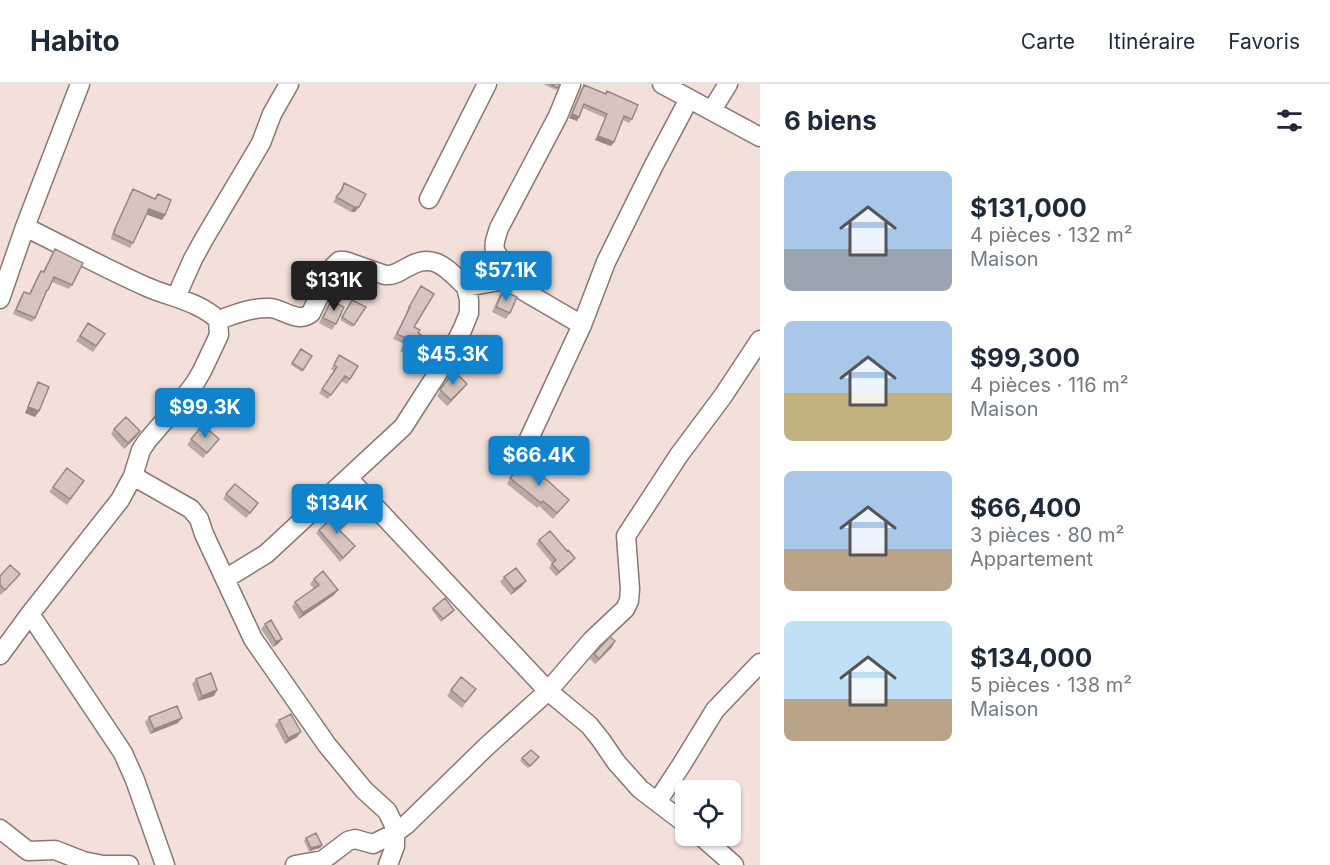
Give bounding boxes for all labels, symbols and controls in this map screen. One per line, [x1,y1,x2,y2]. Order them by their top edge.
text: Habito [30,24,120,58]
text: Carte [1021,29,1075,54]
text: Itinéraire [1108,29,1195,54]
text: Favoris [1228,29,1300,54]
icon: filters [1273,104,1306,137]
text: 6 biens [784,105,877,136]
text: $131,000 [970,192,1087,223]
icon: home [832,195,904,267]
text: 4 pièces · 132 m² [970,223,1133,247]
text: Maison [970,247,1039,271]
pin: $57.1K [457,251,555,302]
text: $57.1K [475,258,537,282]
pin: $131K [292,261,376,312]
text: $131K [305,268,363,292]
pin: $45.3K [404,335,502,386]
text: $45.3K [417,342,489,366]
text: $99,300 [970,342,1080,373]
icon: home [832,345,904,417]
text: 4 pièces · 116 m² [970,373,1129,397]
pin: $99.3K [156,388,254,439]
text: $99.3K [169,395,241,419]
text: Maison [970,397,1039,421]
pin: $66.4K [490,436,588,487]
text: $66.4K [502,443,576,467]
pin: $134K [295,484,379,535]
text: $134K [306,491,368,515]
text: $66,400 [970,492,1081,523]
icon: home [832,495,904,567]
text: 3 pièces · 80 m² [970,523,1124,547]
text: Appartement [970,547,1093,571]
text: $134,000 [970,642,1092,673]
icon: home [832,645,904,717]
text: 5 pièces · 138 m² [970,673,1132,697]
text: Maison [970,697,1039,721]
map controls [675,780,741,846]
button: locate [675,780,741,846]

